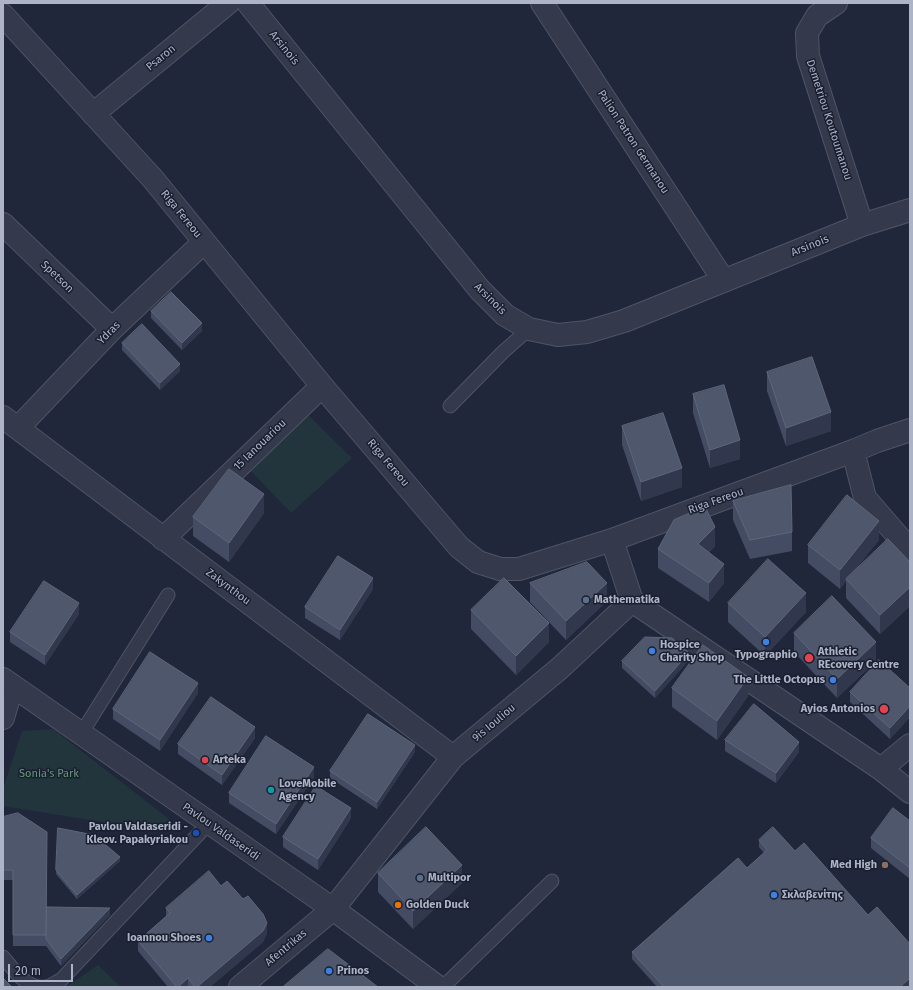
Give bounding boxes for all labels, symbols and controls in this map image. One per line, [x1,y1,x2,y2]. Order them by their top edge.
street label: Arsinois [266,28,302,68]
street label: Psaron [144,42,178,74]
street label: Demetriou Koutoumanou [803,58,855,182]
street label: Palion Patron Germanou [594,88,672,196]
street label: Riga Fereou [158,187,204,241]
street label: Arsinois [789,232,831,260]
street label: Spetson [38,258,76,296]
street label: Arsinois [471,280,509,318]
street label: Ydras [95,319,123,347]
street label: 15 Ianouariou [231,417,289,473]
street label: Riga Fereou [364,437,412,489]
street label: Riga Fereou [687,485,745,517]
street label: Zakynthou [203,566,253,608]
place label: Mathematika [594,593,660,607]
marker: Mathematika [581,595,591,605]
marker: Typographio [761,637,771,647]
place label: Hospice Charity Shop [660,638,724,664]
place label: Athletic REcovery Centre [818,645,899,671]
marker: Hospice Charity Shop [647,646,657,656]
place label: Typographio [735,648,797,662]
marker: Athletic REcovery Centre [803,652,815,664]
place label: The Little Octopus [734,673,825,687]
marker: The Little Octopus [828,675,838,685]
street label: 9is Iouliou [470,701,518,745]
place label: Ayios Antonios [801,702,875,716]
marker: Ayios Antonios [878,703,890,715]
place label: Arteka [213,753,246,767]
marker: Arteka [200,755,210,765]
park label: Sonia's Park [19,767,79,781]
place label: LoveMobile Agency [279,777,336,803]
marker: LoveMobile Agency [266,785,276,795]
street label: Pavlou Valdaseridi [180,800,262,864]
place label: Pavlou Valdaseridi - Kleov. Papakyriakou [86,820,188,846]
marker: Pavlou Valdaseridi - Kleov. Papakyriakou [191,828,201,838]
place label: Med High [830,858,877,872]
marker: Med High [880,860,890,870]
place label: Multipor [428,871,471,885]
marker: Multipor [415,873,425,883]
place label: Σκλαβενίτης [782,888,843,902]
marker: Σκλαβενίτης [769,890,779,900]
place label: Golden Duck [406,898,469,912]
marker: Golden Duck [393,900,403,910]
street label: Afentrikas [263,927,309,969]
place label: Ioannou Shoes [127,931,201,945]
marker: Ioannou Shoes [204,933,214,943]
scale bar [10,956,75,982]
text: 20 m [15,964,41,978]
place label: Prinos [337,964,369,978]
marker: Prinos [324,966,334,976]

